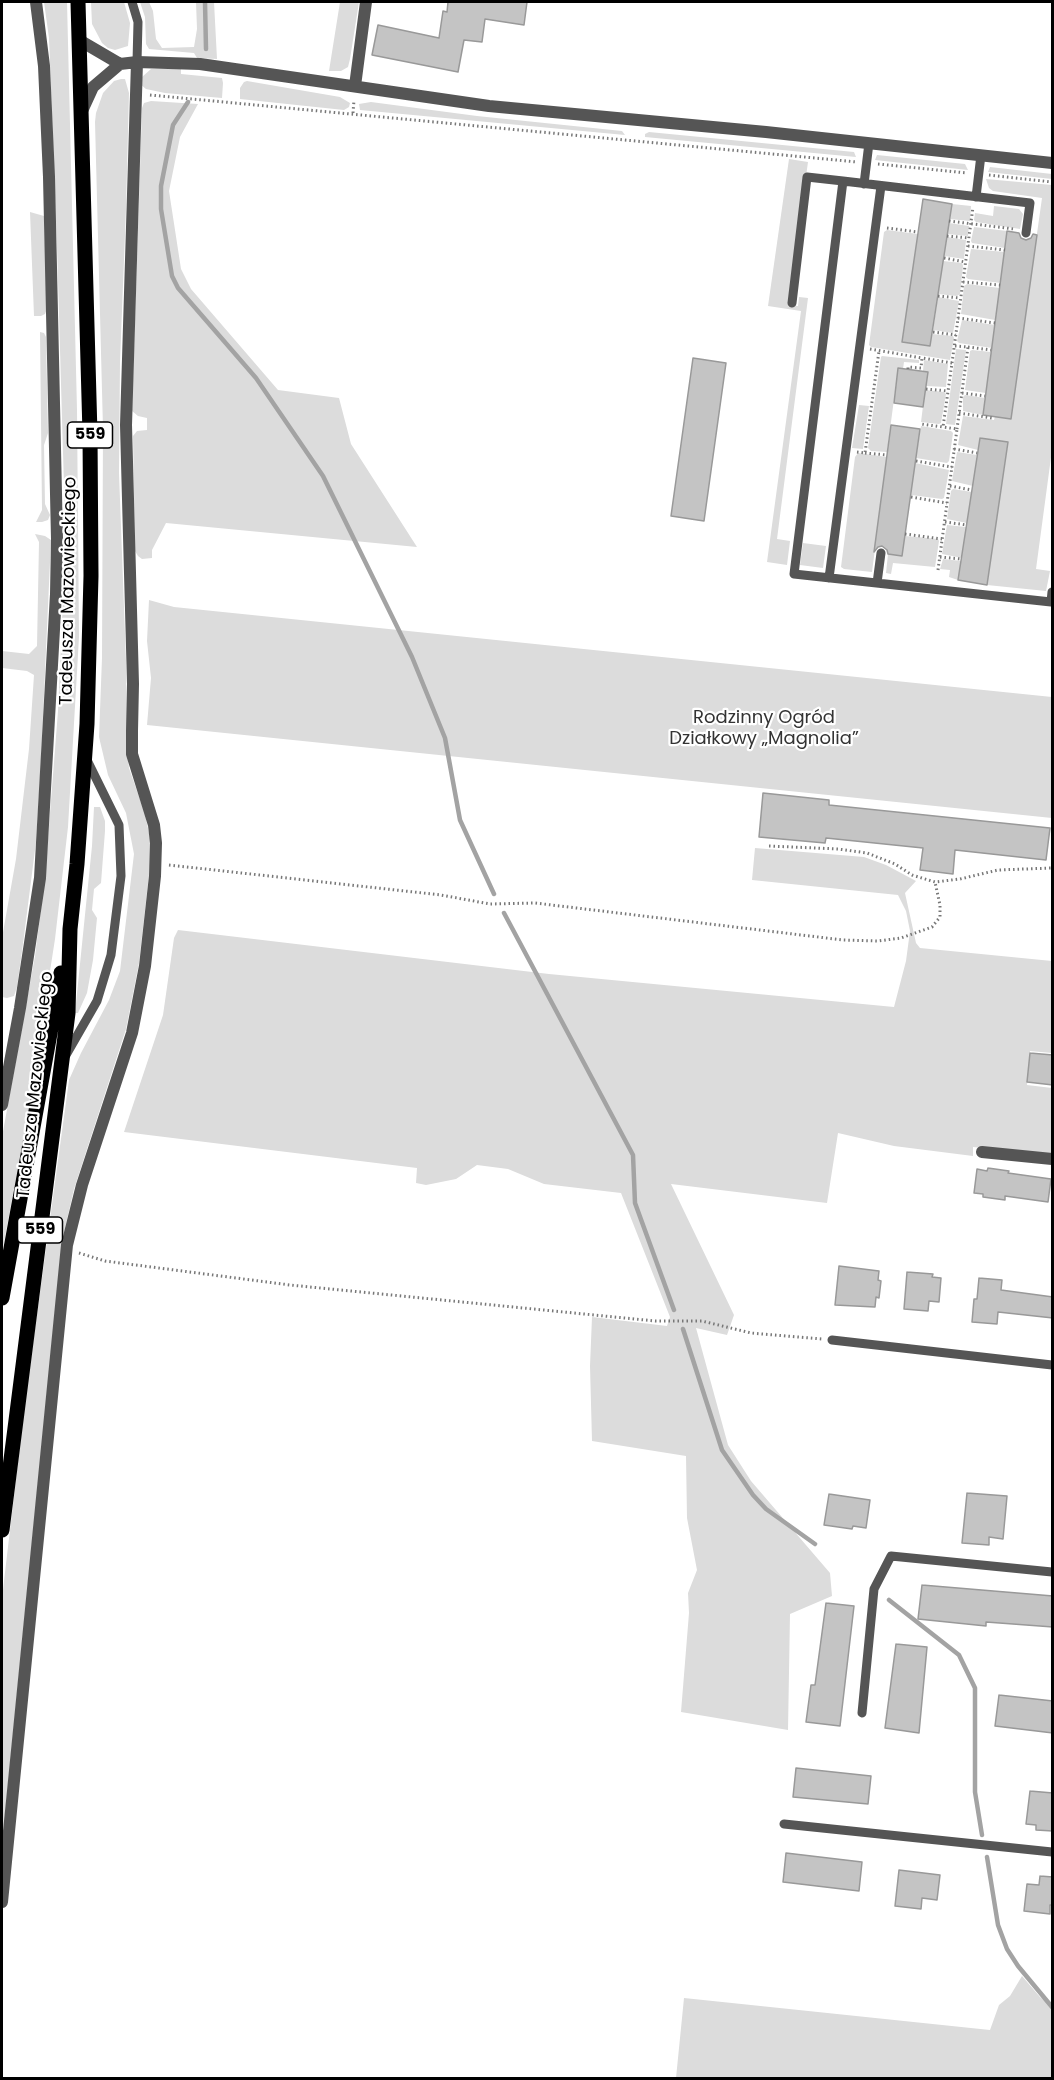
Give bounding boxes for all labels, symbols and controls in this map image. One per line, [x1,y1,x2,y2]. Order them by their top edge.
road number: 559 [68,422,112,448]
street label: Tadeusza Mazowieckiego [56,477,82,705]
park label: Rodzinny Ogród Działkowy „Magnolia” [669,707,859,750]
street label: Tadeusza Mazowieckiego [13,970,59,1200]
road number: 559 [18,1217,63,1243]

